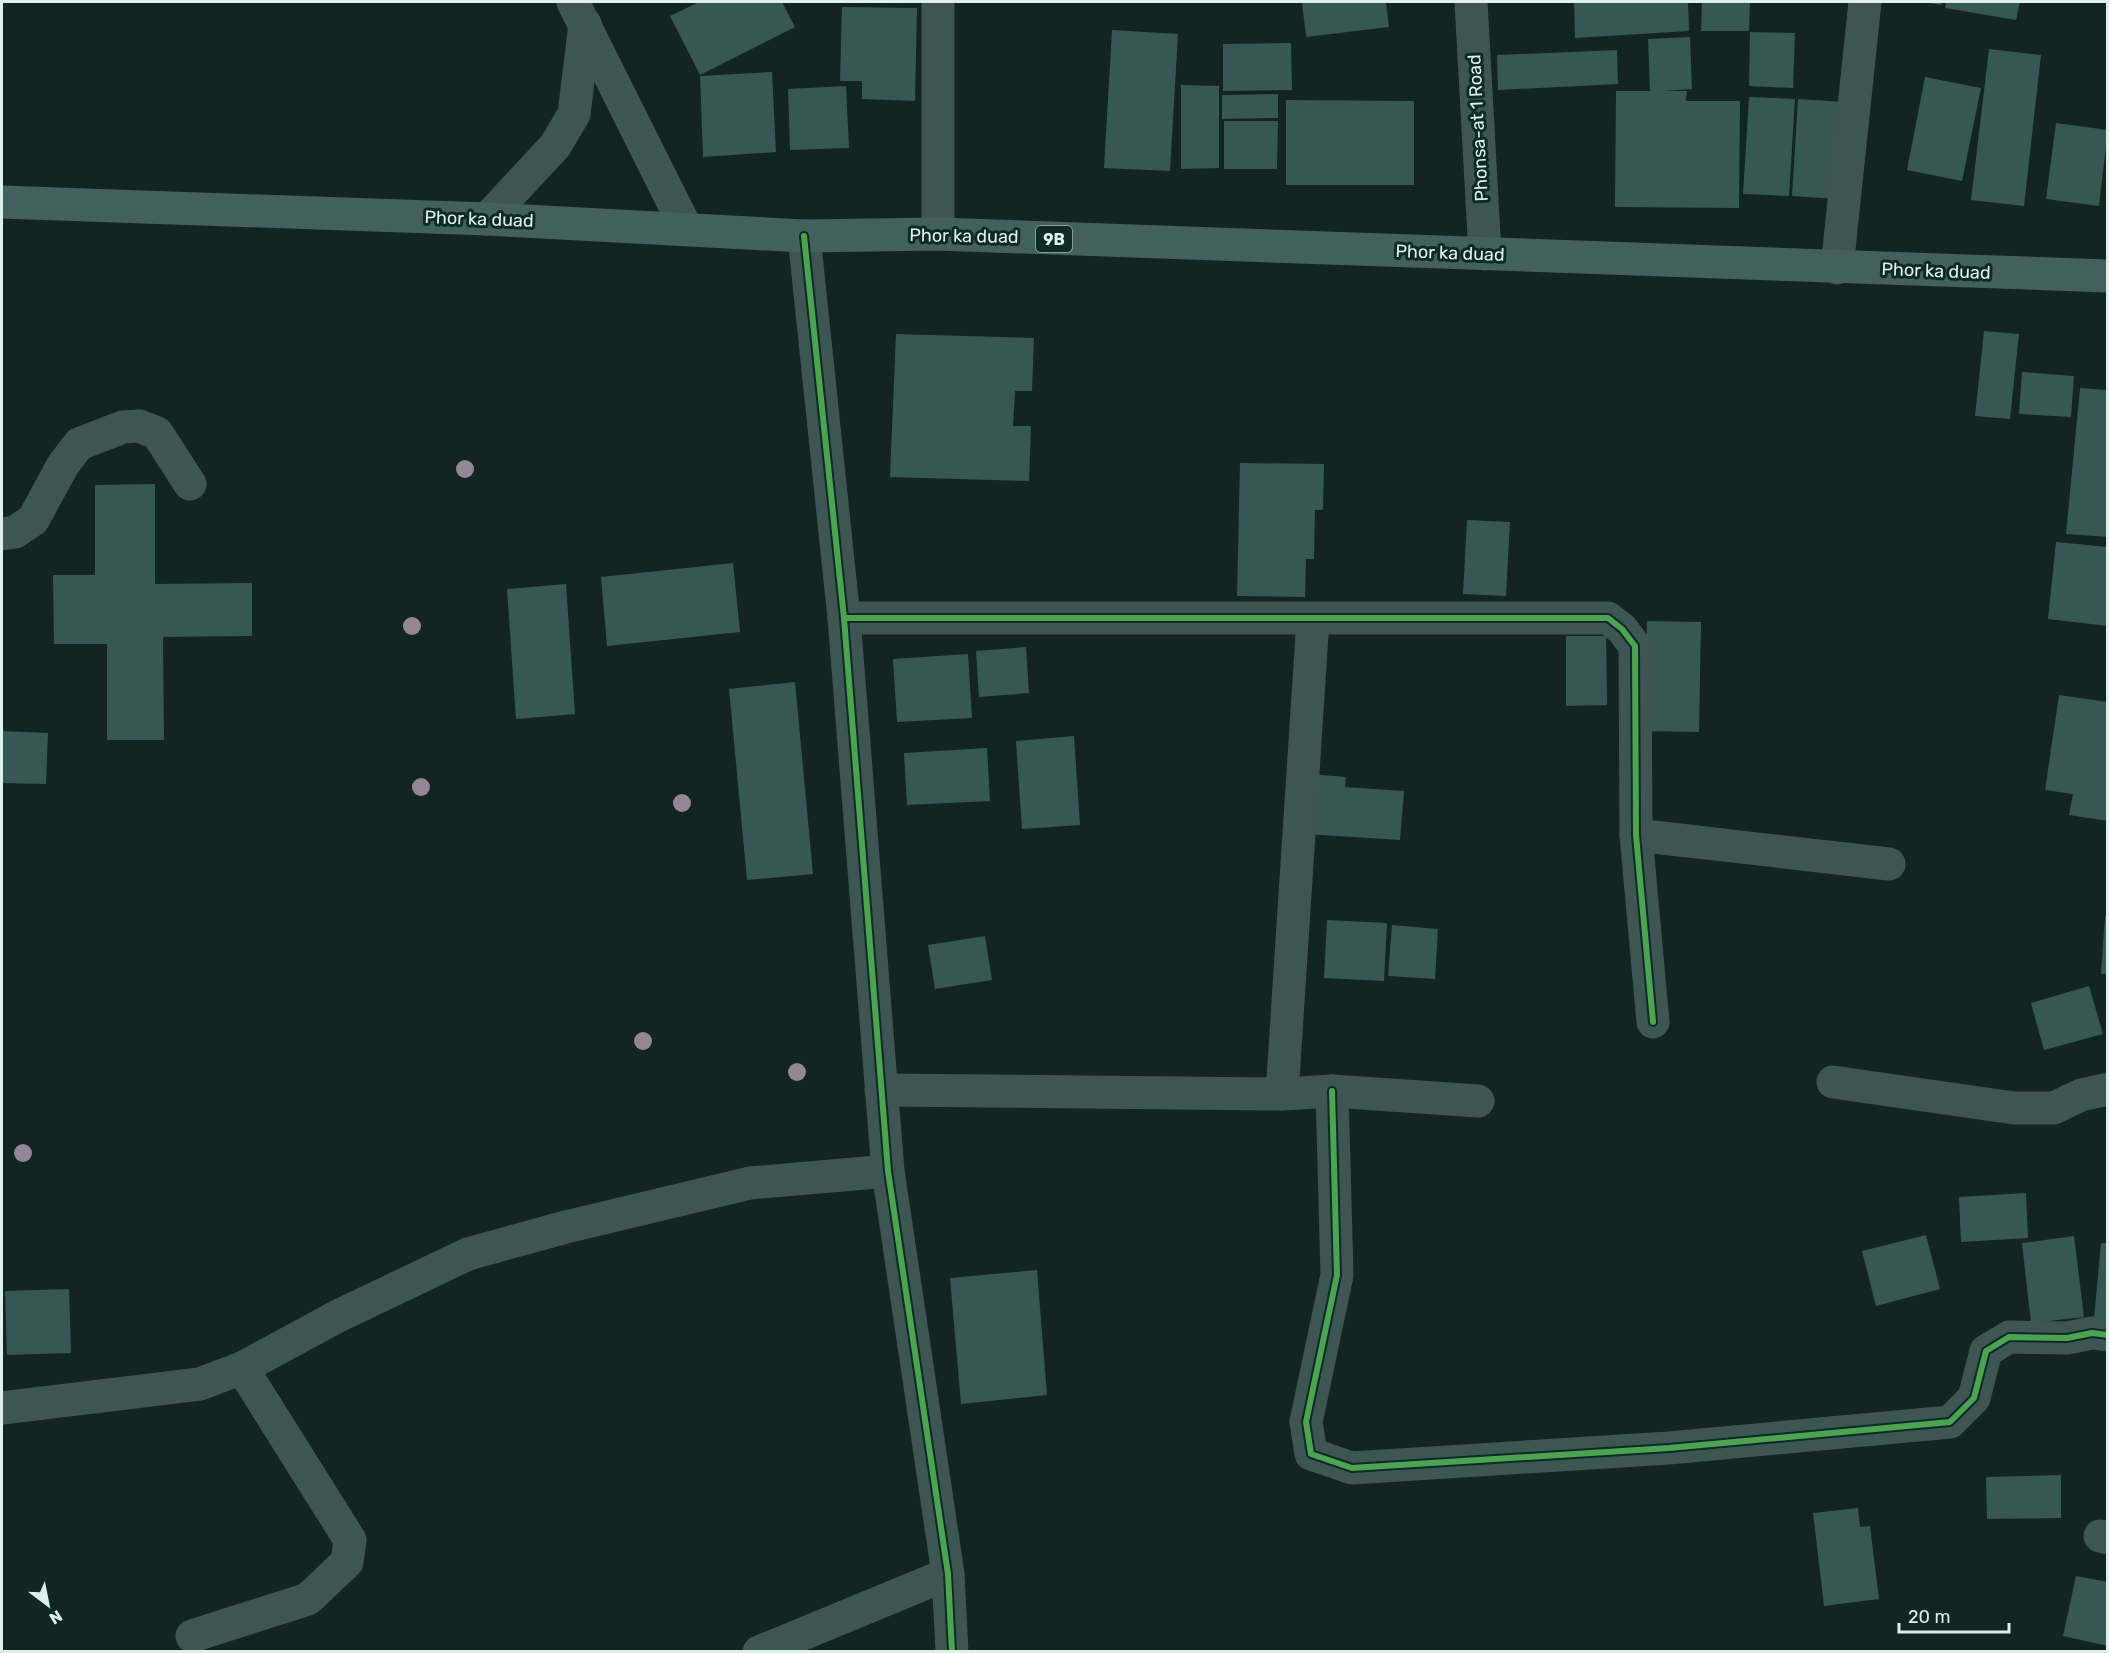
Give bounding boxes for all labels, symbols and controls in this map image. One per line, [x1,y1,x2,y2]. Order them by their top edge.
street label: Phonsa-at 1 Road [1463,54,1493,202]
street label: Phor ka duad [424,206,534,232]
street label: Phor ka duad [909,224,1019,248]
road number: 9B [1036,226,1072,252]
street label: Phor ka duad [1395,240,1505,266]
street label: Phor ka duad [1881,258,1991,284]
north arrow [18,1575,78,1635]
scale bar [1899,1596,2008,1634]
text: N [46,1606,66,1628]
text: 20 m [1908,1606,1950,1628]

